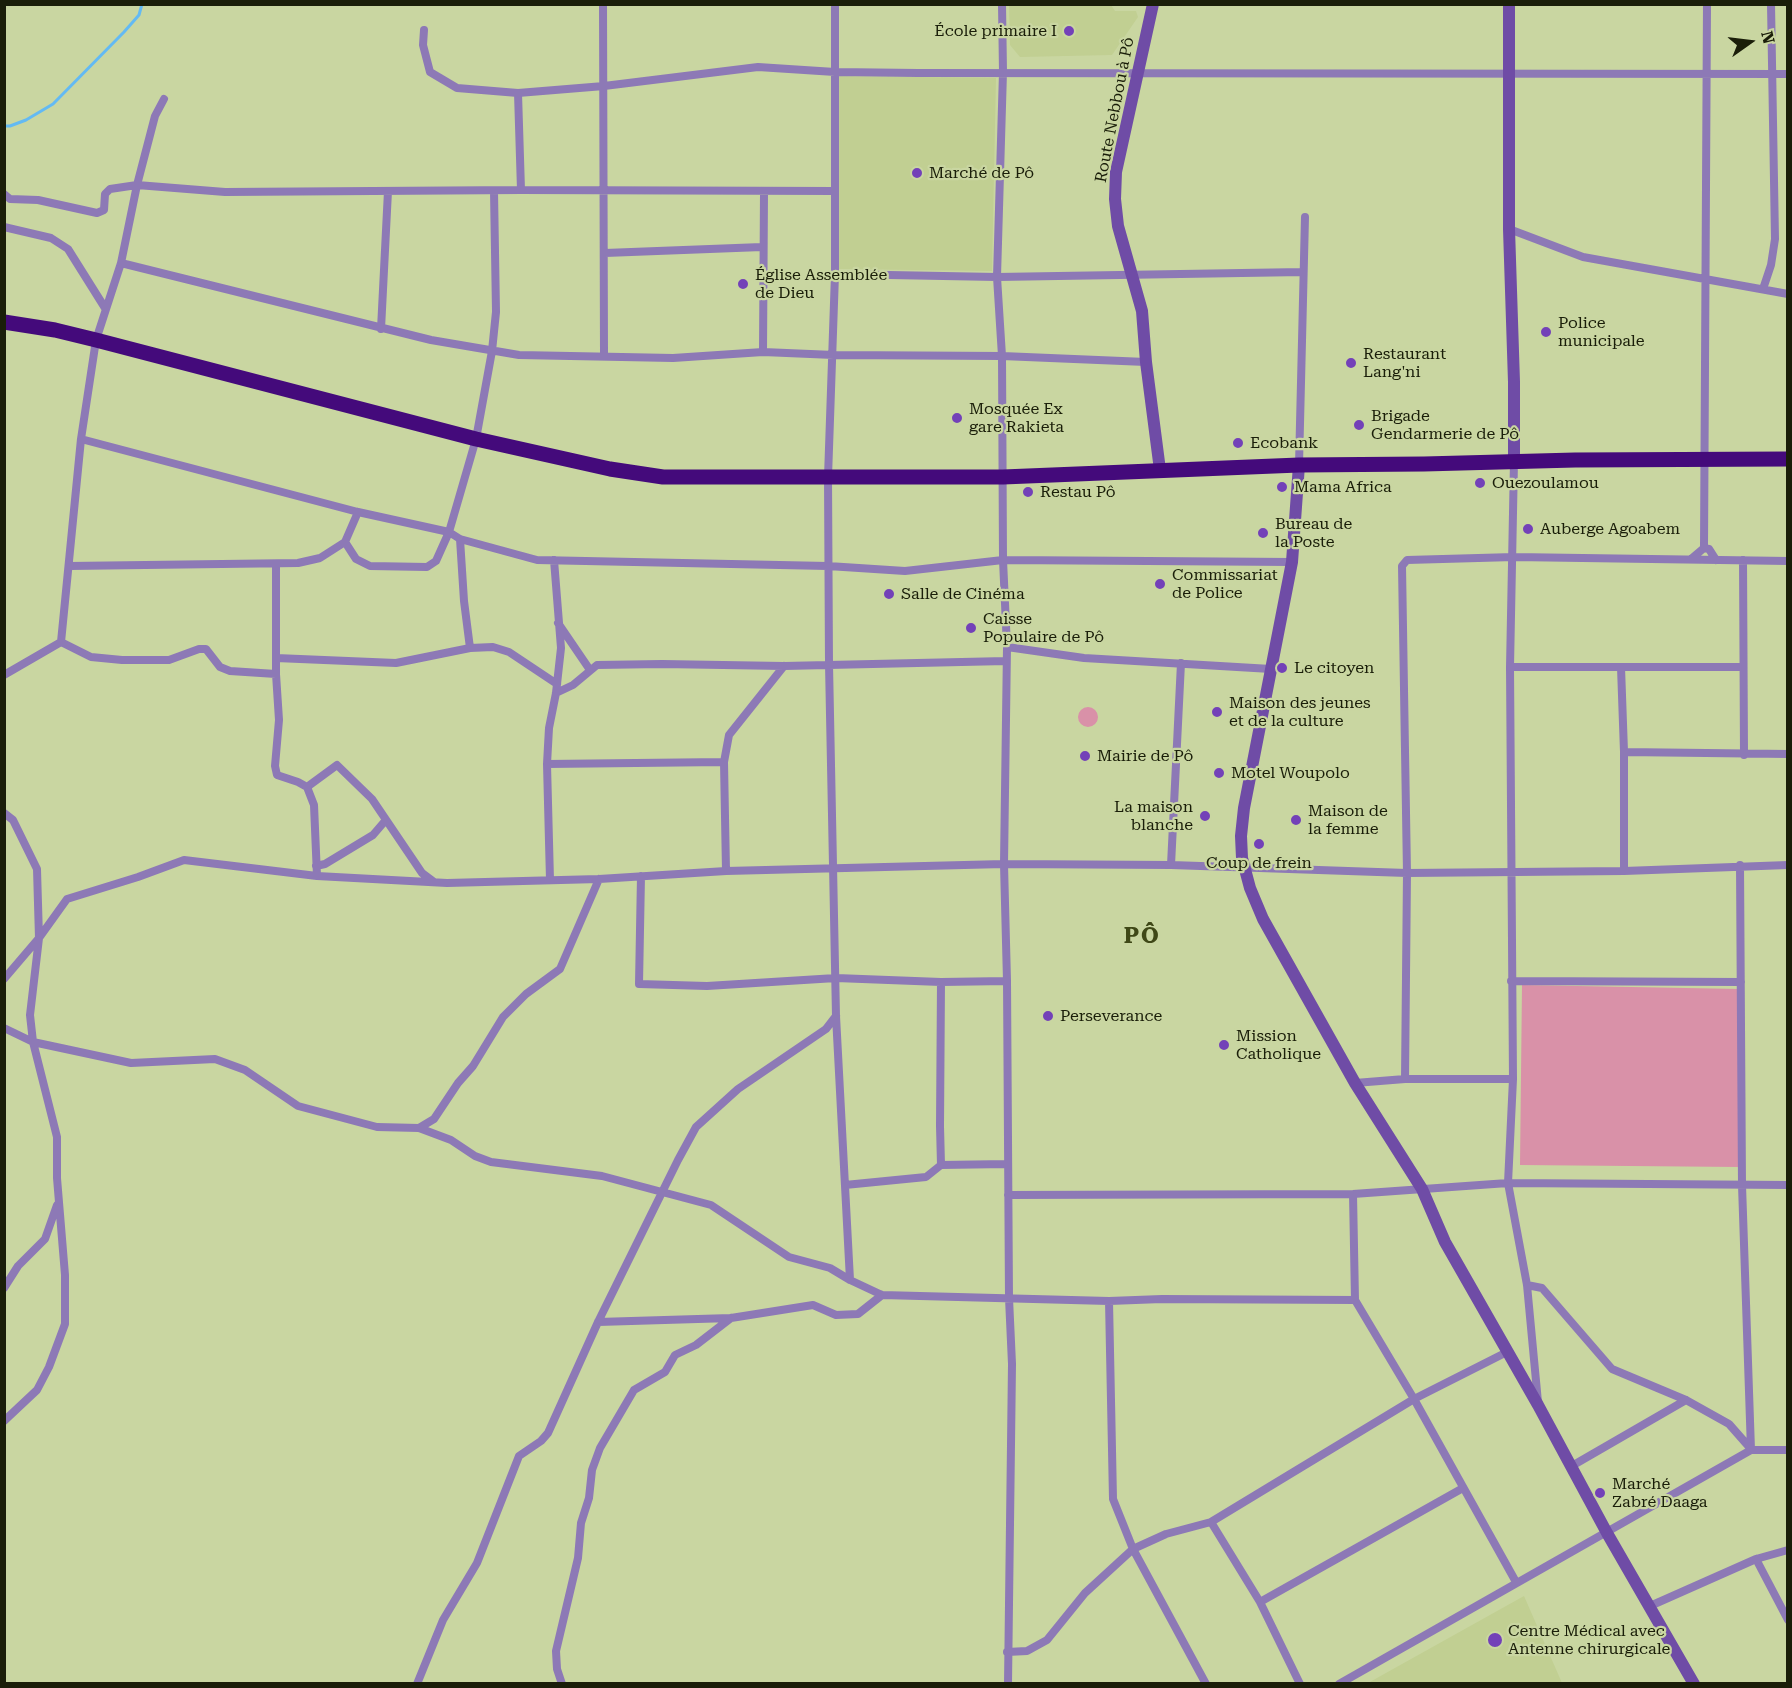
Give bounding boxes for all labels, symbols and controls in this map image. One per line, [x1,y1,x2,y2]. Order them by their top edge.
north arrow [1720,12,1780,72]
place label: École primaire I [934,21,1057,41]
marker: École primaire I [1062,24,1076,38]
text: N [1757,29,1779,46]
street label: Route Nebbou à Pô [1091,36,1139,184]
place label: Marché de Pô [929,163,1034,183]
marker: Marché de Pô [910,166,924,180]
place label: Église Assemblée de Dieu [755,265,887,303]
marker: Église Assemblée de Dieu [736,277,750,291]
place label: Police municipale [1558,313,1645,351]
marker: Police municipale [1539,325,1553,339]
place label: Restaurant Lang'ni [1363,344,1446,382]
marker: Restaurant Lang'ni [1344,356,1358,370]
place label: Mosquée Ex gare Rakieta [969,399,1064,437]
place label: Brigade Gendarmerie de Pô [1371,406,1519,444]
marker: Mosquée Ex gare Rakieta [950,411,964,425]
marker: Brigade Gendarmerie de Pô [1352,418,1366,432]
place label: Ecobank [1250,433,1318,453]
marker: Ecobank [1231,436,1245,450]
place label: Ouezoulamou [1492,473,1599,493]
marker: Ouezoulamou [1473,476,1487,490]
place label: Mama Africa [1294,477,1392,497]
marker: Mama Africa [1275,480,1289,494]
place label: Restau Pô [1040,482,1116,502]
marker: Restau Pô [1021,485,1035,499]
place label: Bureau de la Poste [1275,514,1352,552]
place label: Auberge Agoabem [1540,519,1680,539]
marker: Auberge Agoabem [1521,522,1535,536]
marker: Bureau de la Poste [1256,526,1270,540]
place label: Commissariat de Police [1172,565,1278,603]
marker: Commissariat de Police [1153,577,1167,591]
place label: Salle de Cinéma [901,584,1025,604]
marker: Salle de Cinéma [882,587,896,601]
place label: Caisse Populaire de Pô [983,609,1104,647]
marker: Caisse Populaire de Pô [964,621,978,635]
place label: Le citoyen [1294,658,1374,678]
marker: Le citoyen [1275,661,1289,675]
place label: Maison des jeunes et de la culture [1229,693,1371,731]
marker: Maison des jeunes et de la culture [1210,705,1224,719]
place label: Mairie de Pô [1097,746,1193,766]
marker: Mairie de Pô [1078,749,1092,763]
place label: Motel Woupolo [1231,763,1350,783]
marker: Motel Woupolo [1212,766,1226,780]
place label: La maison blanche [1114,797,1193,835]
place label: Maison de la femme [1308,801,1388,839]
marker: La maison blanche [1198,809,1212,823]
marker: Maison de la femme [1289,813,1303,827]
marker: Coup de frein [1252,837,1266,851]
place label: Coup de frein [1206,853,1312,873]
district label: PÔ [1124,924,1160,950]
place label: Perseverance [1060,1006,1162,1026]
marker: Perseverance [1041,1009,1055,1023]
place label: Mission Catholique [1236,1026,1321,1064]
marker: Mission Catholique [1217,1038,1231,1052]
place label: Marché Zabré Daaga [1612,1474,1707,1512]
marker: Marché Zabré Daaga [1593,1486,1607,1500]
place label: Centre Médical avec Antenne chirurgicale [1508,1621,1670,1659]
marker: Centre Médical avec Antenne chirurgicale [1486,1631,1504,1649]

